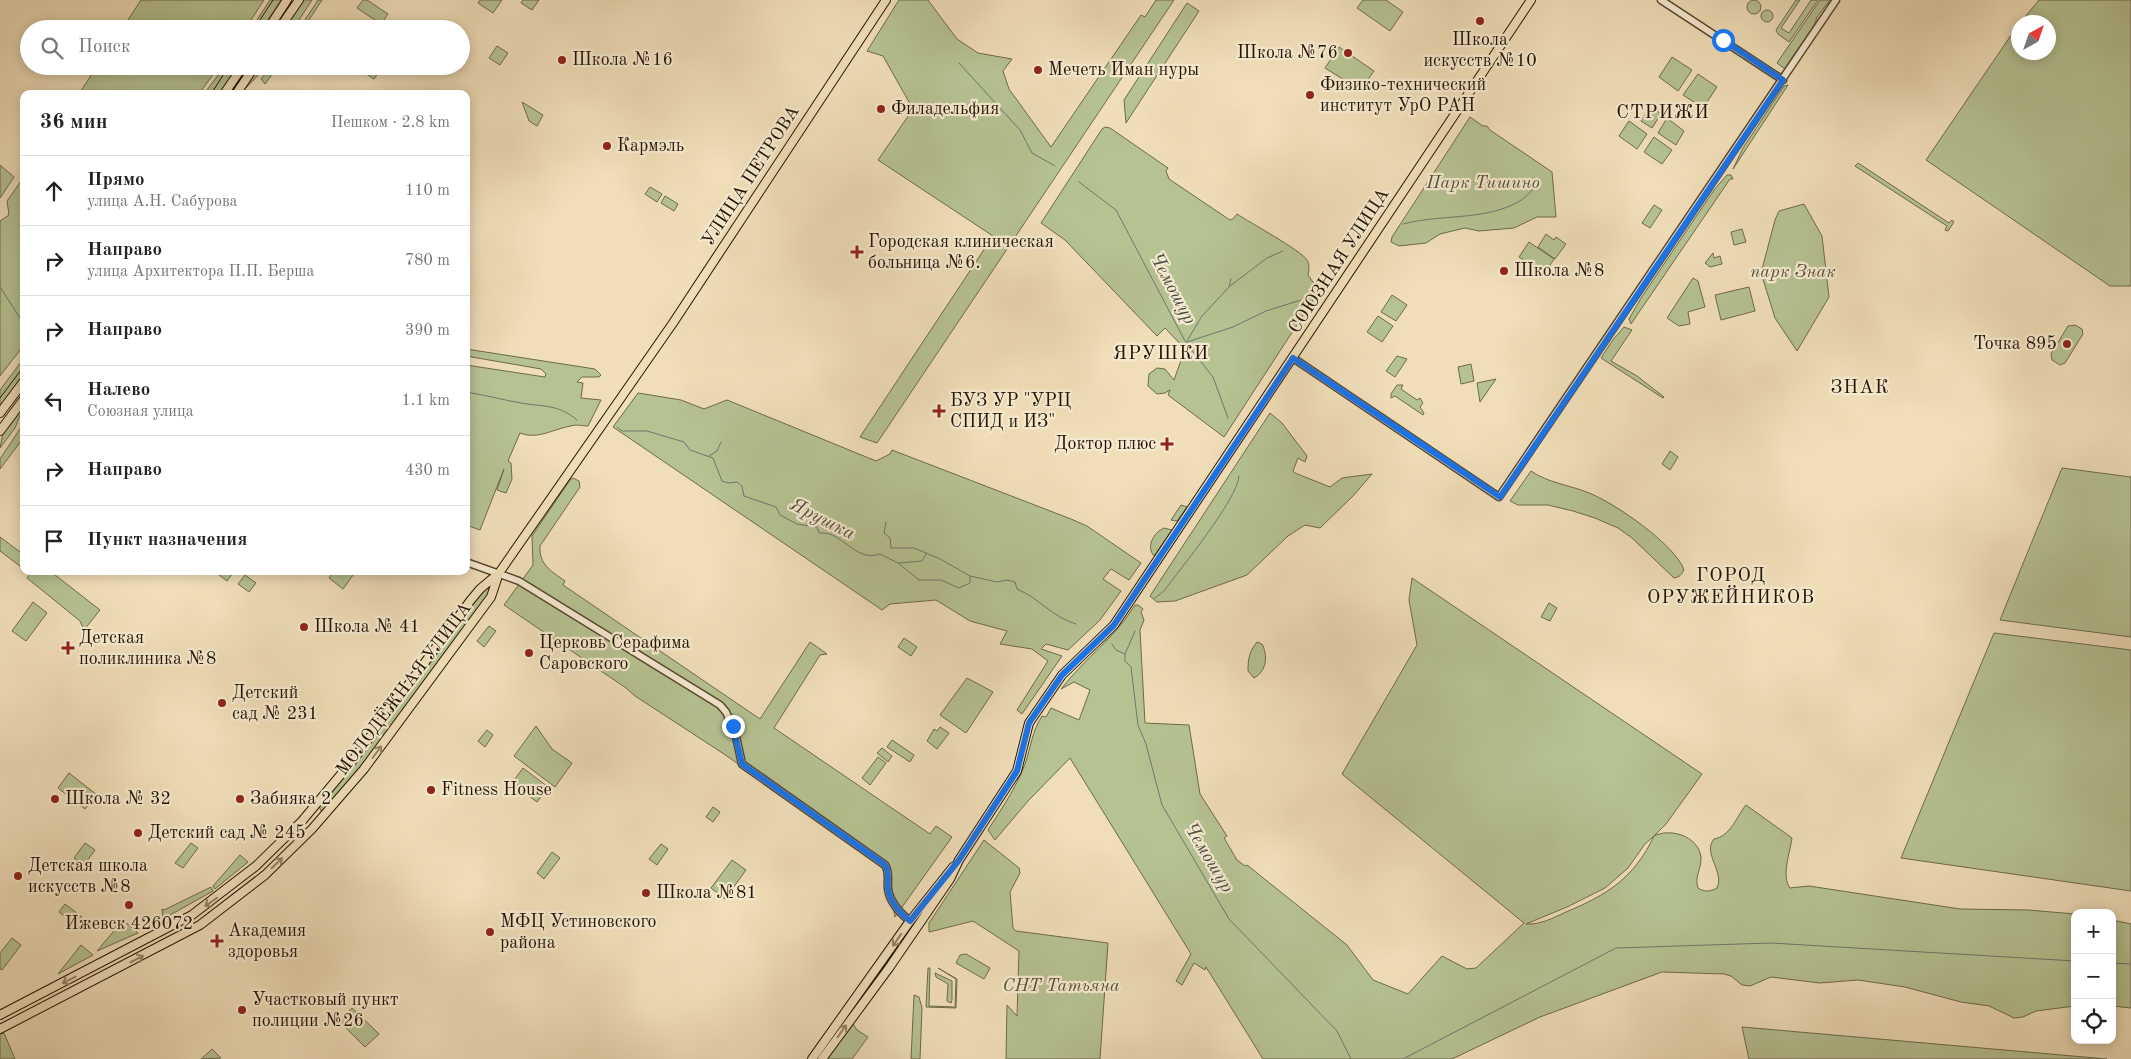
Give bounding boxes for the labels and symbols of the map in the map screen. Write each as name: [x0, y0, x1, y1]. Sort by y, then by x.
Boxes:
marker: Школа искусств №10: [1474, 15, 1486, 27]
north arrow: [2011, 15, 2056, 60]
route start: [1712, 29, 1735, 52]
place label: Школа искусств №10: [1423, 31, 1537, 70]
place label: Школа №76: [1237, 44, 1338, 62]
marker: Школа №76: [1342, 47, 1354, 59]
place label: Школа №16: [572, 51, 673, 69]
marker: Школа №16: [556, 54, 568, 66]
place label: Мечеть Иман нуры: [1048, 61, 1199, 79]
marker: Мечеть Иман нуры: [1032, 64, 1044, 76]
place label: Физико-технический институт УрО РАН: [1320, 76, 1486, 115]
marker: Физико-технический институт УрО РАН: [1304, 89, 1316, 101]
place label: Филадельфия: [891, 100, 999, 119]
street label: УЛИЦА ПЕТРОВА: [699, 102, 803, 249]
marker: Филадельфия: [875, 103, 887, 115]
district label: СТРИЖИ: [1616, 104, 1710, 123]
place label: Кармэль: [617, 137, 684, 155]
marker: Кармэль: [601, 140, 613, 152]
park label: Парк Тишино: [1425, 174, 1540, 192]
street label: СОЮЗНАЯ УЛИЦА: [1286, 185, 1393, 337]
place label: Городская клиническая больница №6.: [868, 233, 1054, 272]
marker: Городская клиническая больница №6.: [850, 245, 864, 259]
water label: Чемошур: [1145, 250, 1199, 328]
place label: Школа №8: [1514, 262, 1604, 280]
park label: парк Знак: [1750, 263, 1836, 281]
marker: Школа №8: [1498, 265, 1510, 277]
place label: Точка 895: [1973, 335, 2057, 353]
marker: Точка 895: [2061, 338, 2073, 350]
district label: ЯРУШКИ: [1113, 345, 1209, 364]
district label: ЗНАК: [1830, 379, 1890, 398]
place label: БУЗ УР "УРЦ СПИД и ИЗ": [950, 392, 1071, 431]
marker: БУЗ УР "УРЦ СПИД и ИЗ": [932, 404, 946, 418]
place label: Доктор плюс: [1054, 435, 1156, 453]
marker: Доктор плюс: [1160, 437, 1174, 451]
water label: Ярушка: [786, 496, 858, 544]
district label: ГОРОД ОРУЖЕЙНИКОВ: [1647, 567, 1815, 608]
street label: МОЛОДЁЖНАЯ УЛИЦА: [331, 597, 475, 779]
place label: Школа № 41: [314, 618, 420, 636]
marker: Школа № 41: [298, 621, 310, 633]
place label: Детская поликлиника №8: [79, 629, 217, 668]
place label: Церковь Серафима Саровского: [539, 634, 691, 673]
marker: Детская поликлиника №8: [61, 641, 75, 655]
marker: Церковь Серафима Саровского: [523, 647, 535, 659]
place label: Детский сад № 231: [232, 684, 318, 723]
marker: Детский сад № 231: [216, 697, 228, 709]
route end: [722, 715, 745, 738]
one-way arrow: [372, 745, 382, 759]
place label: Fitness House: [441, 781, 552, 799]
marker: Fitness House: [425, 784, 437, 796]
place label: Школа № 32: [65, 790, 171, 808]
place label: Забияка 2: [250, 790, 332, 808]
marker: Школа № 32: [49, 793, 61, 805]
marker: Забияка 2: [234, 793, 246, 805]
water label: Чемошур: [1180, 820, 1236, 896]
place label: Детский сад № 245: [148, 824, 306, 842]
marker: Детский сад № 245: [132, 827, 144, 839]
place label: Детская школа искусств №8: [28, 857, 148, 896]
one-way arrow: [271, 857, 284, 869]
marker: Детская школа искусств №8: [12, 870, 24, 882]
place label: Школа №81: [656, 884, 757, 902]
marker: Школа №81: [640, 887, 652, 899]
one-way arrow: [204, 897, 218, 907]
marker: Ижевск 426072: [123, 899, 135, 911]
place label: МФЦ Устиновского района: [500, 913, 656, 952]
place label: Ижевск 426072: [65, 915, 193, 933]
place label: Академия здоровья: [228, 922, 306, 961]
marker: МФЦ Устиновского района: [484, 926, 496, 938]
one-way arrow: [892, 933, 902, 947]
marker: Академия здоровья: [210, 934, 224, 948]
one-way arrow: [129, 954, 144, 963]
one-way arrow: [61, 975, 76, 985]
park label: СНТ Татьяна: [1002, 977, 1120, 995]
place label: Участковый пункт полиции №26: [252, 991, 399, 1030]
marker: Участковый пункт полиции №26: [236, 1004, 248, 1016]
one-way arrow: [837, 1024, 848, 1038]

